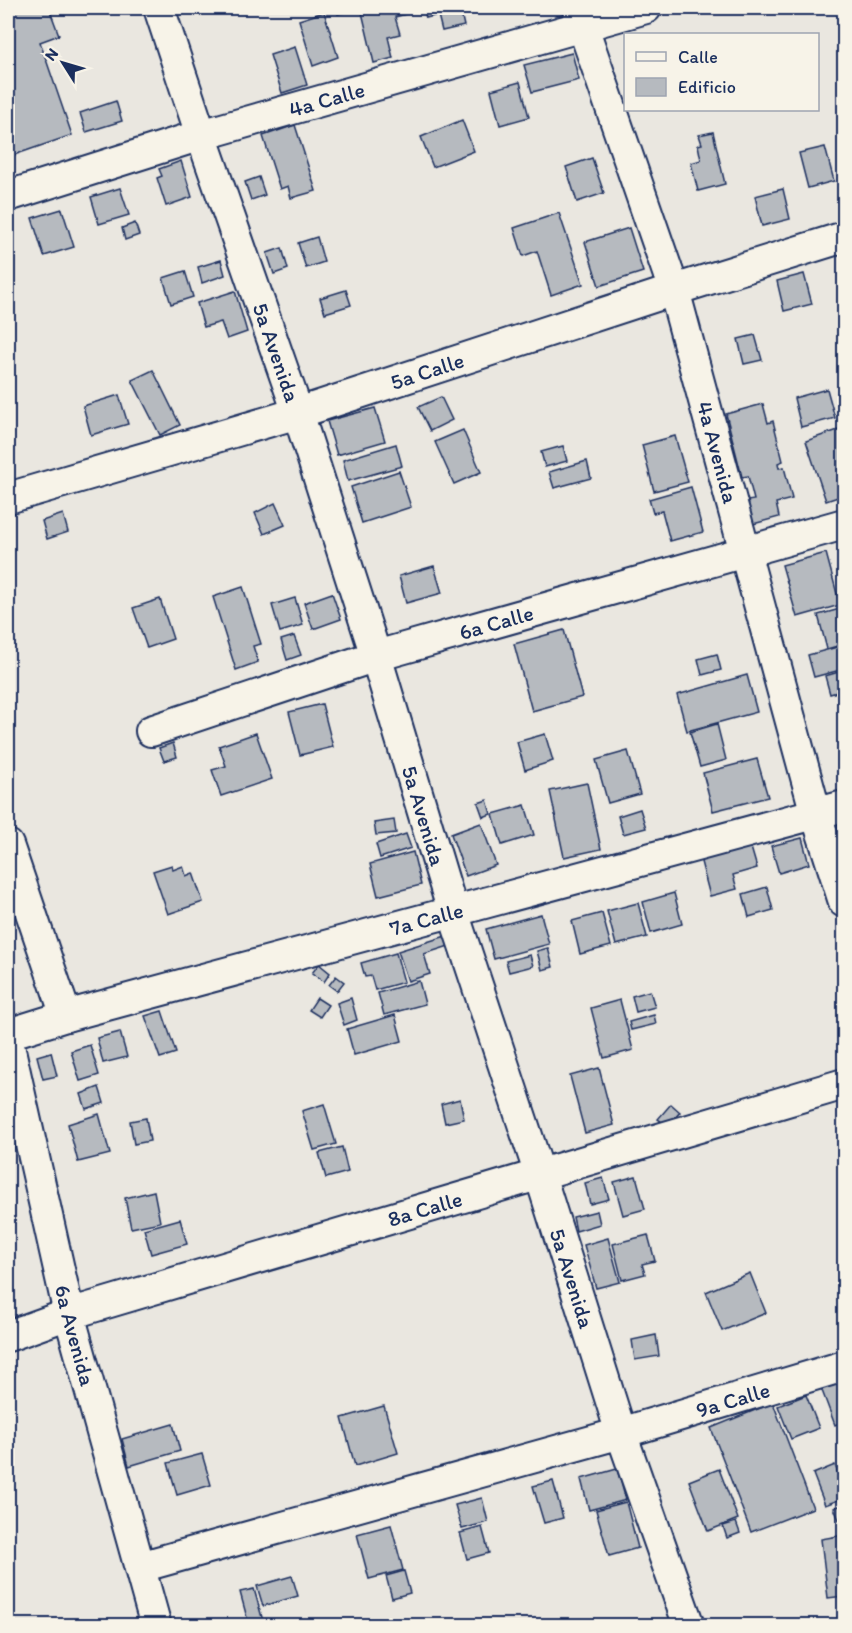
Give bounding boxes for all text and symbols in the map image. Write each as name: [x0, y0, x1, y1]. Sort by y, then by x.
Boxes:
north arrow: [33, 33, 93, 93]
legend: [624, 33, 819, 111]
text: N: [41, 44, 62, 64]
text: Calle: [678, 46, 718, 68]
street label: 4a Calle: [286, 76, 368, 123]
text: Edificio: [678, 76, 736, 98]
street label: 5a Avenida: [247, 299, 307, 406]
street label: 5a Calle: [387, 346, 467, 395]
street label: 4a Avenida: [691, 398, 745, 507]
street label: 6a Calle: [456, 599, 536, 645]
street label: 5a Avenida: [396, 762, 452, 869]
street label: 7a Calle: [386, 896, 466, 942]
street label: 8a Calle: [384, 1185, 465, 1232]
street label: 5a Avenida: [544, 1225, 601, 1332]
street label: 6a Avenida: [49, 1282, 102, 1389]
street label: 9a Calle: [692, 1376, 773, 1423]

